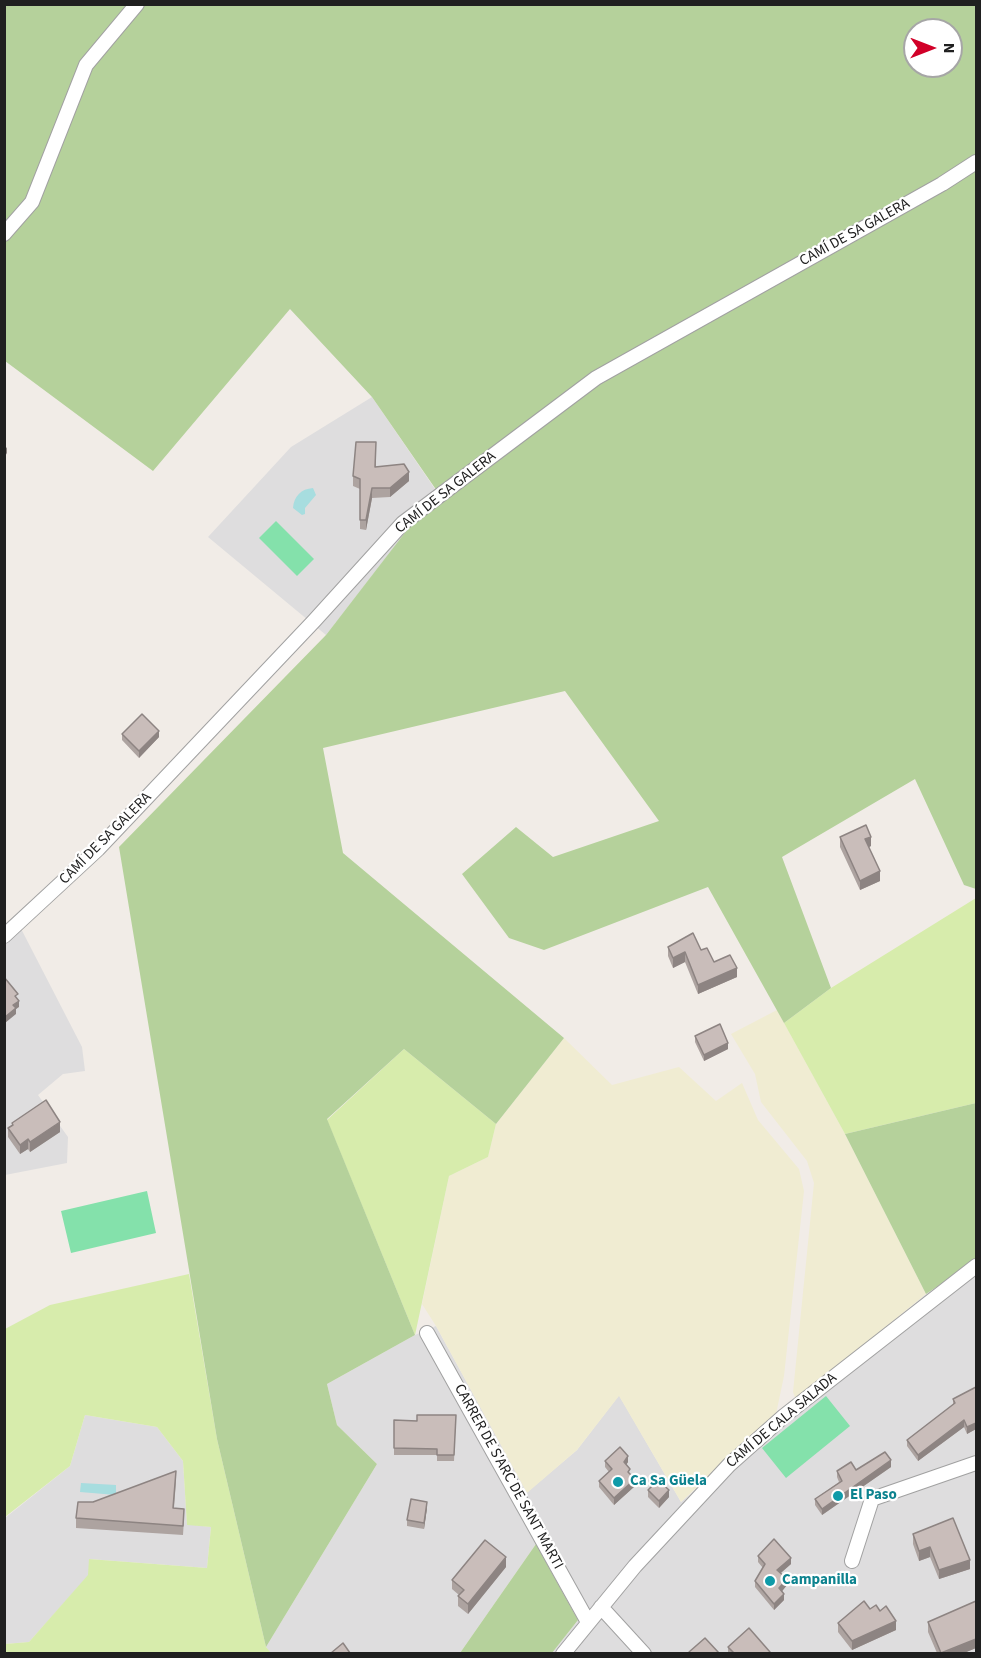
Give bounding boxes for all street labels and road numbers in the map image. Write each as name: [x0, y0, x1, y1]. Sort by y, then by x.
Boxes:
street label: CAMÍ DE SA GALERA: [797, 195, 913, 271]
street label: CAMÍ DE SA GALERA: [392, 448, 500, 538]
street label: CAMÍ DE SA GALERA: [56, 789, 156, 889]
street label: CAMÍ DE CALA SALADA: [723, 1370, 841, 1472]
street label: CARRER DE S'ARC DE SANT MARTI: [449, 1381, 567, 1573]

